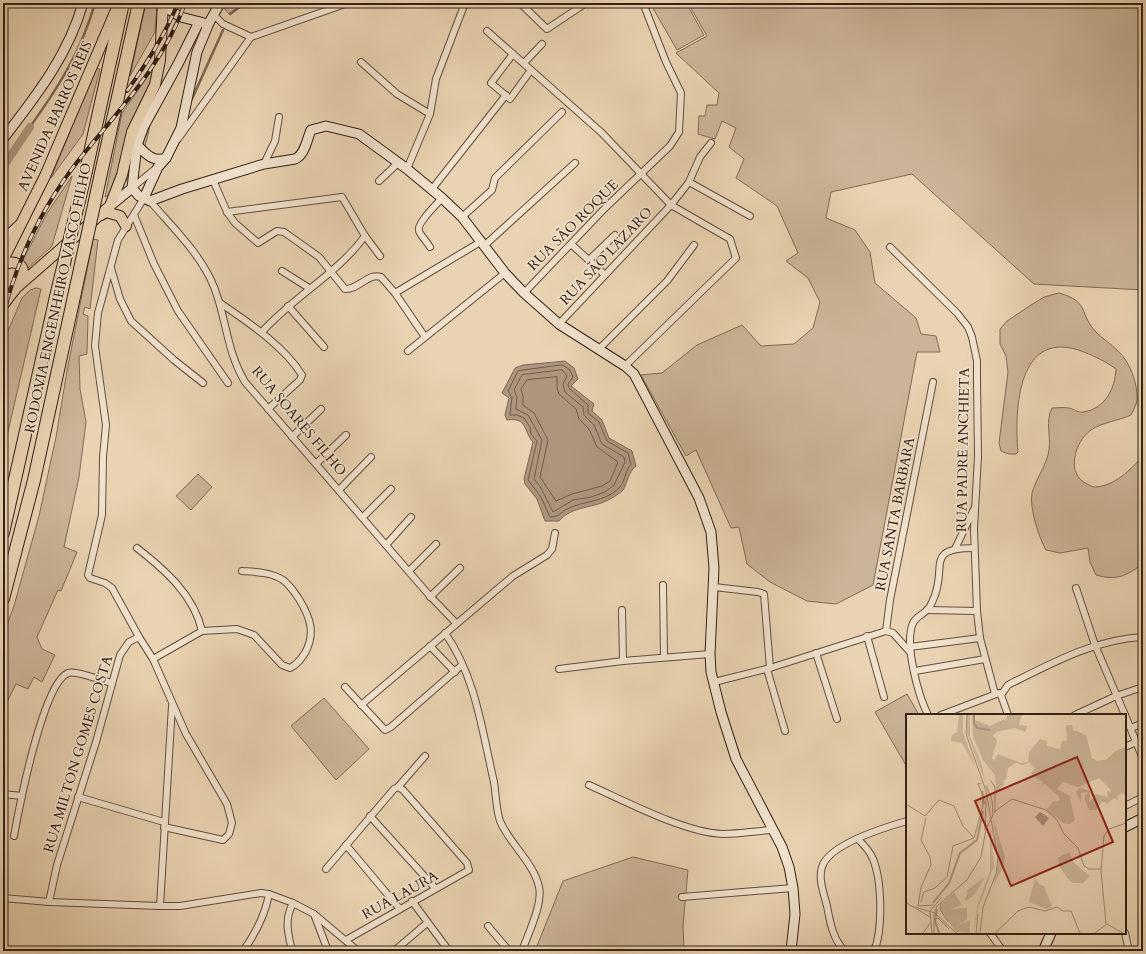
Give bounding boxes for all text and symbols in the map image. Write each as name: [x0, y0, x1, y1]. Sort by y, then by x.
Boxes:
street label: AVENIDA BARROS REIS: [13, 38, 97, 194]
street label: RODOVIA ENGENHEIRO VASCO FILHO: [20, 161, 96, 435]
street label: RUA SÃO ROQUE: [523, 175, 623, 275]
street label: RUA SÃO LAZARO: [555, 203, 657, 309]
street label: RUA SOARES FILHO: [247, 362, 351, 480]
street label: RUA PADRE ANCHIETA: [952, 368, 974, 532]
street label: RUA SANTA BARBARA: [871, 436, 919, 592]
street label: RUA MILTON GOMES COSTA: [39, 653, 117, 855]
inset map: [906, 714, 1126, 934]
street label: RUA LAURA: [358, 866, 442, 924]

